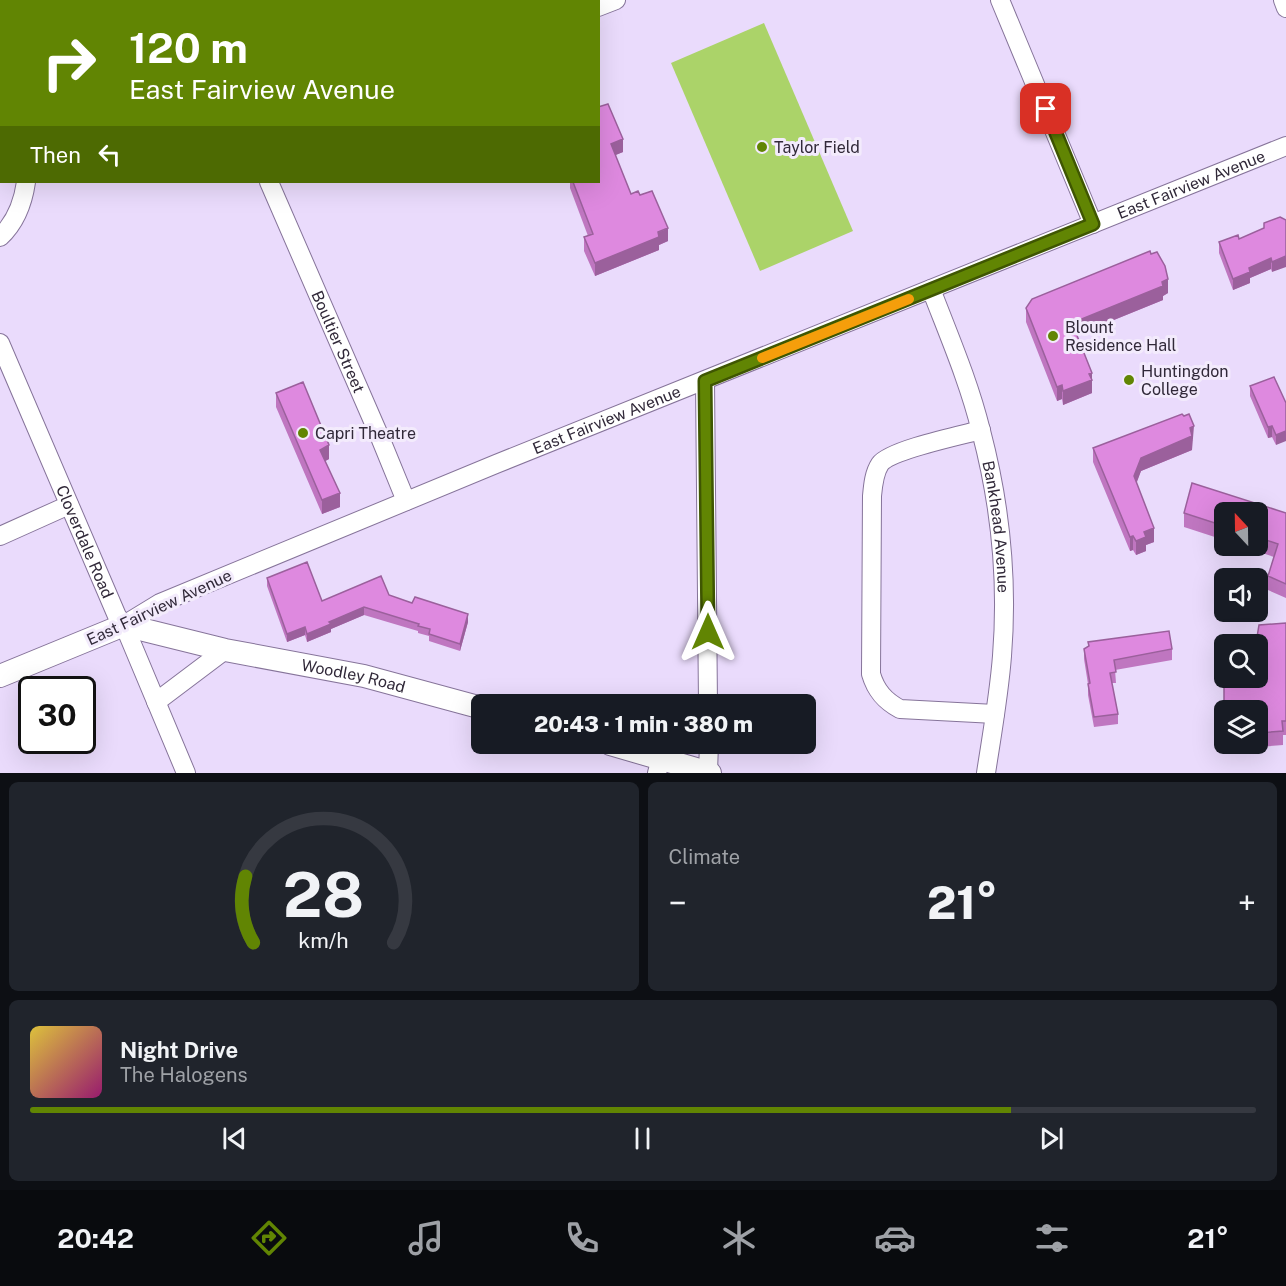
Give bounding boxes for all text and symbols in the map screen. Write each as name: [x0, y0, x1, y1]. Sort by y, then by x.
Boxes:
text: 120 m: [129, 23, 248, 72]
icon: right: [30, 24, 108, 102]
text: East Fairview Avenue: [129, 73, 395, 105]
pin: [1020, 83, 1071, 134]
icon: arrive: [1029, 92, 1062, 125]
icon: left: [93, 138, 126, 171]
place label: Taylor Field: [774, 138, 860, 157]
marker: Taylor Field: [755, 140, 769, 154]
text: Then: [30, 142, 81, 168]
street label: East Fairview Avenue: [1114, 146, 1268, 223]
street label: Boultier Street: [307, 288, 369, 396]
place label: Blount Residence Hall: [1065, 318, 1177, 355]
marker: Blount Residence Hall: [1046, 329, 1060, 343]
place label: Huntingdon College: [1141, 362, 1229, 399]
marker: Huntingdon College: [1122, 373, 1136, 387]
street label: East Fairview Avenue: [530, 382, 683, 458]
place label: Capri Theatre: [315, 424, 416, 443]
marker: Capri Theatre: [296, 426, 310, 440]
street label: Bankhead Avenue: [978, 459, 1013, 593]
street label: Cloverdale Road: [52, 482, 117, 601]
north arrow: [1214, 502, 1268, 556]
map controls: [1214, 502, 1268, 754]
street label: East Fairview Avenue: [84, 566, 235, 649]
button: sound: [1214, 568, 1268, 622]
position arrow: [676, 600, 740, 664]
button: search: [1214, 634, 1268, 688]
street label: Woodley Road: [300, 655, 407, 697]
speed limit sign: 30: [18, 676, 96, 754]
button: layers: [1214, 700, 1268, 754]
text: 20:43 · 1 min · 380 m: [534, 711, 753, 737]
text: Climate: [669, 845, 740, 869]
text: 28: [283, 858, 364, 931]
text: 21°: [927, 876, 998, 929]
text: −: [669, 884, 687, 922]
text: +: [1238, 884, 1256, 922]
text: km/h: [299, 929, 349, 954]
text: Night Drive: [120, 1037, 238, 1063]
text: The Halogens: [120, 1063, 248, 1087]
icon: previous: [218, 1122, 251, 1155]
icon: pause: [626, 1122, 659, 1155]
icon: next: [1035, 1122, 1068, 1155]
icon: directions: [248, 1217, 290, 1259]
icon: music: [405, 1217, 447, 1259]
icon: phone: [561, 1217, 603, 1259]
icon: climate: [718, 1217, 760, 1259]
icon: car: [874, 1217, 916, 1259]
icon: filters: [1031, 1217, 1073, 1259]
text: 20:42: [57, 1222, 134, 1254]
text: 21°: [1187, 1222, 1229, 1254]

